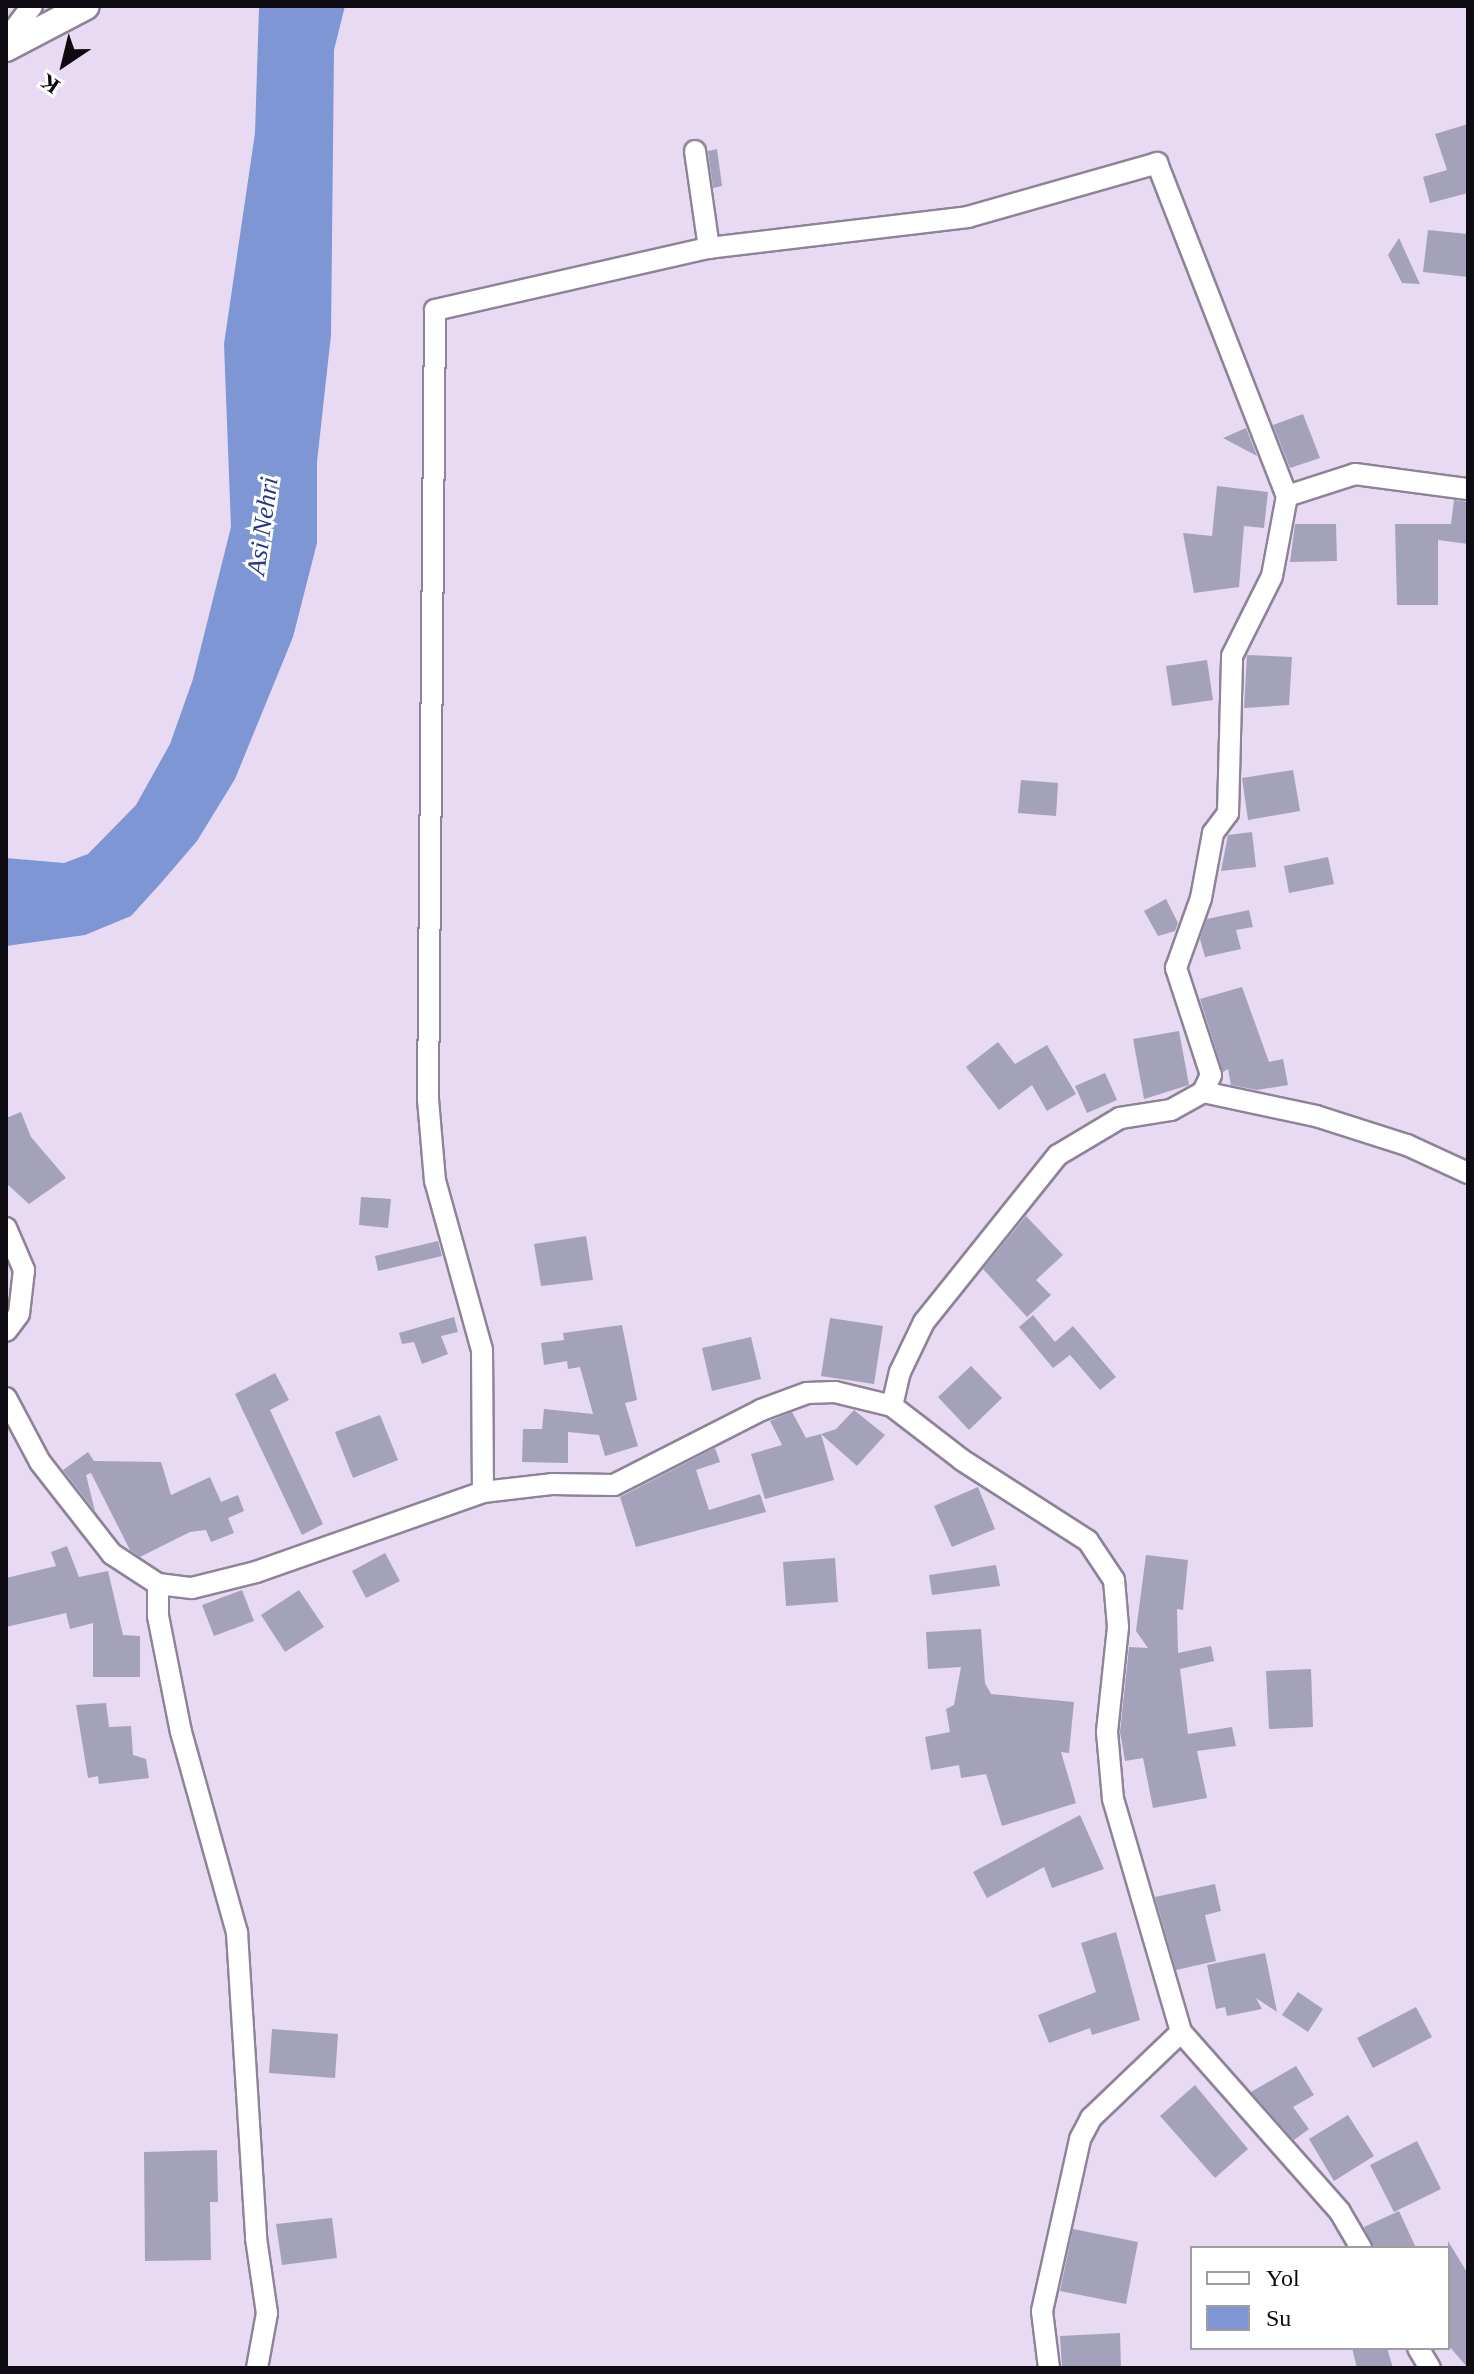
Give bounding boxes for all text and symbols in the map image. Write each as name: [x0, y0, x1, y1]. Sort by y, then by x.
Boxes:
north arrow: [24, 24, 104, 104]
text: K: [36, 69, 64, 99]
water label: Asi Nehri: [241, 475, 285, 577]
legend: [1190, 2246, 1450, 2350]
text: Yol: [1266, 2265, 1300, 2291]
text: Su: [1266, 2305, 1291, 2331]

